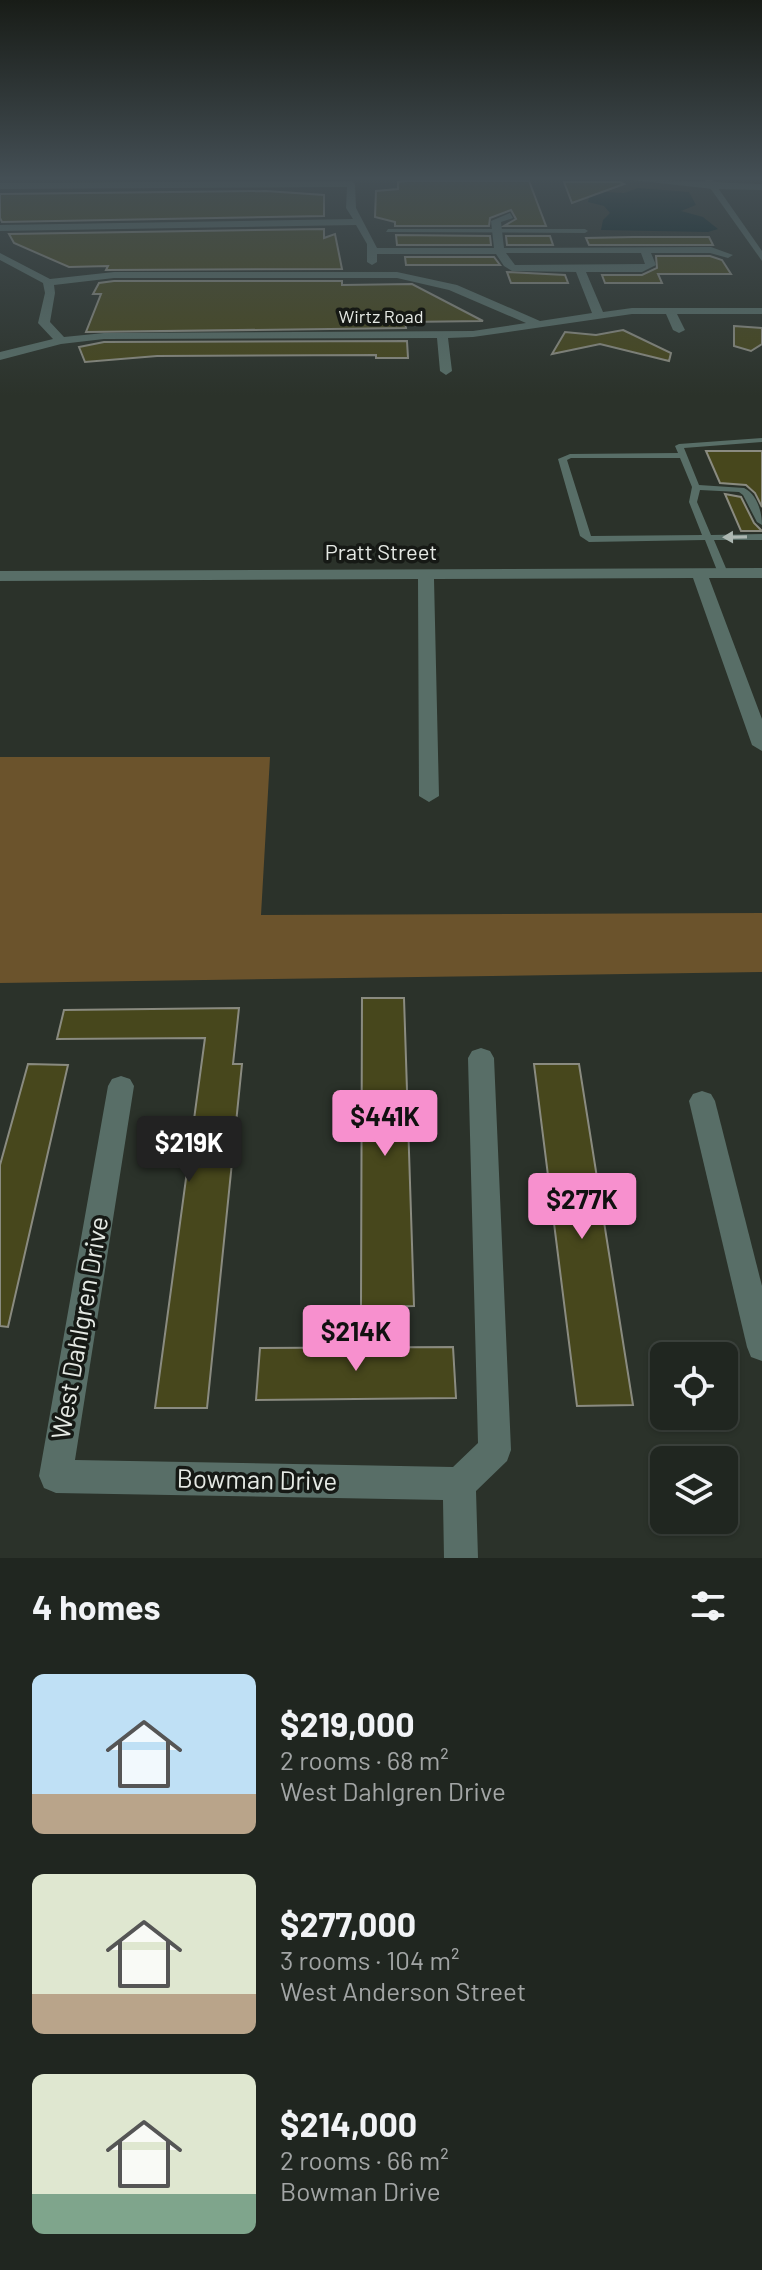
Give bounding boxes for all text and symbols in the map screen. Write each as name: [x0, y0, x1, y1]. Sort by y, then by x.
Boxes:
street label: Wirtz Road: [338, 305, 424, 327]
one-way arrow: [722, 531, 747, 544]
street label: Pratt Street: [325, 538, 437, 564]
pin: $441K: [329, 1090, 441, 1158]
text: $441K: [350, 1100, 420, 1131]
pin: $219K: [133, 1116, 245, 1184]
text: $219K: [155, 1126, 223, 1157]
pin: $277K: [526, 1173, 638, 1241]
text: $277K: [546, 1183, 618, 1214]
street label: West Dahlgren Drive: [44, 1214, 113, 1442]
pin: $214K: [300, 1305, 412, 1373]
text: $214K: [321, 1315, 391, 1346]
map controls: [650, 1342, 738, 1534]
button: locate: [650, 1342, 738, 1430]
button: layers: [650, 1446, 738, 1534]
street label: Bowman Drive: [176, 1462, 338, 1495]
icon: filters: [686, 1584, 730, 1628]
text: 4 homes: [32, 1586, 161, 1627]
text: $219,000: [280, 1703, 415, 1744]
icon: home: [96, 1706, 192, 1802]
text: 2 rooms · 68 m²: [280, 1744, 449, 1775]
text: West Dahlgren Drive: [280, 1775, 506, 1806]
text: $277,000: [280, 1903, 416, 1944]
icon: home: [96, 1906, 192, 2002]
text: 3 rooms · 104 m²: [280, 1944, 459, 1975]
text: West Anderson Street: [280, 1975, 526, 2006]
text: $214,000: [280, 2103, 417, 2144]
icon: home: [96, 2106, 192, 2202]
text: 2 rooms · 66 m²: [280, 2144, 449, 2175]
text: Bowman Drive: [280, 2175, 441, 2206]

